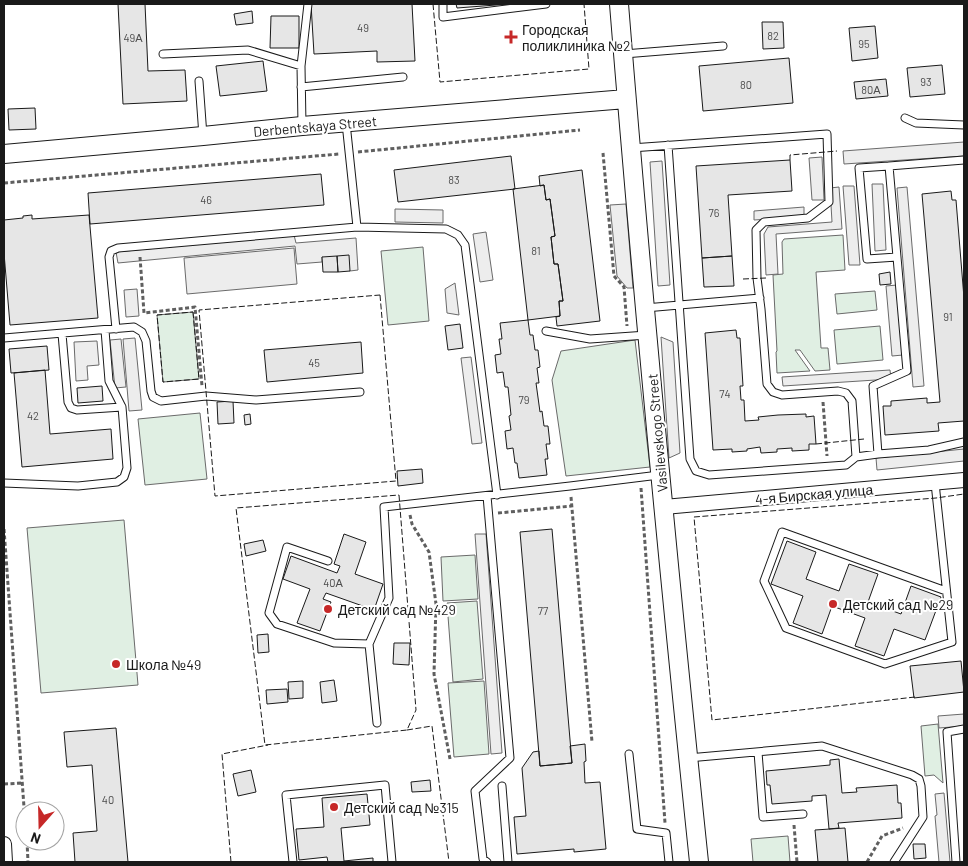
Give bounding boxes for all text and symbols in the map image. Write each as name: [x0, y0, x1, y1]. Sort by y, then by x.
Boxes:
house number: 49: [357, 21, 369, 34]
place label: Городская поликлиника №2: [522, 21, 630, 54]
house number: 82: [767, 29, 779, 42]
marker: Городская поликлиника №2: [504, 30, 518, 44]
house number: 49А: [123, 31, 143, 44]
house number: 95: [858, 37, 870, 50]
house number: 93: [920, 75, 932, 88]
house number: 80: [740, 78, 752, 91]
house number: 80А: [861, 83, 881, 96]
street label: Derbentskaya Street: [252, 112, 378, 140]
house number: 83: [448, 173, 460, 186]
house number: 46: [200, 193, 212, 206]
house number: 76: [709, 206, 720, 219]
house number: 81: [531, 244, 541, 257]
house number: 91: [943, 310, 953, 323]
house number: 45: [308, 356, 320, 369]
street label: Vasilevskogo Street: [643, 373, 671, 493]
house number: 74: [719, 387, 731, 400]
house number: 79: [519, 393, 530, 406]
house number: 42: [27, 409, 39, 422]
street label: 4-я Бирская улица: [754, 480, 874, 508]
house number: 40А: [323, 576, 343, 589]
place label: Детский сад №29: [843, 596, 953, 613]
marker: Детский сад №29: [827, 598, 839, 610]
place label: Детский сад №429: [338, 601, 456, 618]
marker: Детский сад №429: [322, 603, 334, 615]
house number: 77: [538, 604, 548, 617]
place label: Школа №49: [126, 656, 201, 673]
marker: Школа №49: [110, 658, 122, 670]
house number: 40: [102, 793, 114, 806]
place label: Детский сад №315: [344, 799, 459, 816]
north arrow: [15, 801, 65, 851]
marker: Детский сад №315: [328, 801, 340, 813]
text: N: [28, 829, 43, 848]

